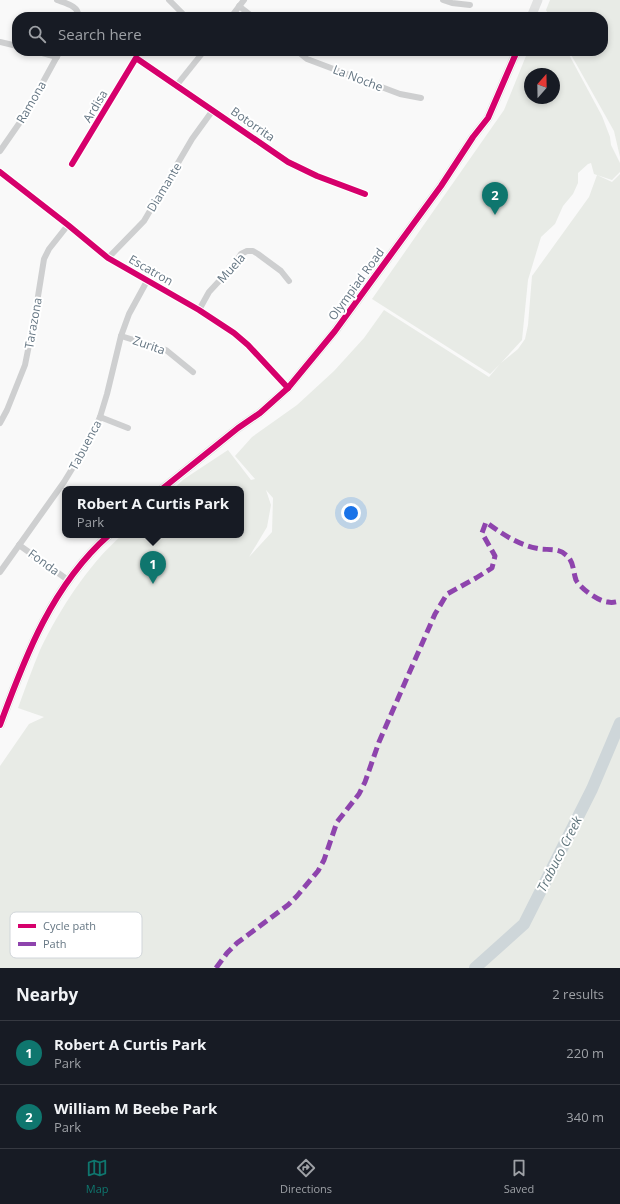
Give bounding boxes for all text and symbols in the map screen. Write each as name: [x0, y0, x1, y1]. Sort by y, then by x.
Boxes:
search box: [12, 12, 608, 56]
icon: search: [26, 23, 48, 45]
text: Search here: [58, 24, 142, 44]
street label: La Noche: [331, 61, 386, 95]
north arrow: [524, 68, 560, 104]
street label: Ramona: [12, 78, 50, 126]
street label: Ardisa: [79, 87, 111, 125]
street label: Botorrita: [228, 103, 278, 145]
street label: Diamante: [143, 159, 185, 215]
pin: 2: [482, 182, 508, 215]
street label: Olympiad Road: [324, 244, 388, 324]
street label: Muela: [213, 249, 249, 287]
street label: Escatron: [126, 250, 176, 290]
street label: Tarazona: [20, 296, 46, 350]
street label: Zurita: [131, 332, 167, 358]
street label: Tabuenca: [65, 417, 105, 473]
popup: [62, 486, 244, 538]
text: Robert A Curtis Park: [77, 493, 229, 513]
your location: [341, 503, 361, 523]
text: Park: [77, 513, 104, 531]
street label: Fonda: [25, 545, 63, 579]
pin: 1: [140, 551, 166, 584]
water label: Trabuco Creek: [532, 813, 586, 895]
legend: [10, 912, 142, 958]
text: Cycle path: [43, 918, 96, 933]
text: Path: [43, 936, 66, 951]
text: Nearby: [16, 983, 78, 1006]
text: 2 results: [552, 985, 604, 1003]
text: Robert A Curtis Park: [54, 1034, 206, 1054]
text: 1: [25, 1044, 33, 1062]
text: 220 m: [566, 1044, 604, 1062]
text: Park: [54, 1054, 81, 1072]
text: William M Beebe Park: [54, 1098, 217, 1118]
text: 2: [25, 1108, 33, 1126]
text: 340 m: [566, 1108, 604, 1126]
text: Park: [54, 1118, 81, 1136]
tab: Map: [86, 1157, 109, 1196]
tab: Directions: [280, 1157, 332, 1196]
tab: Saved: [504, 1157, 534, 1196]

